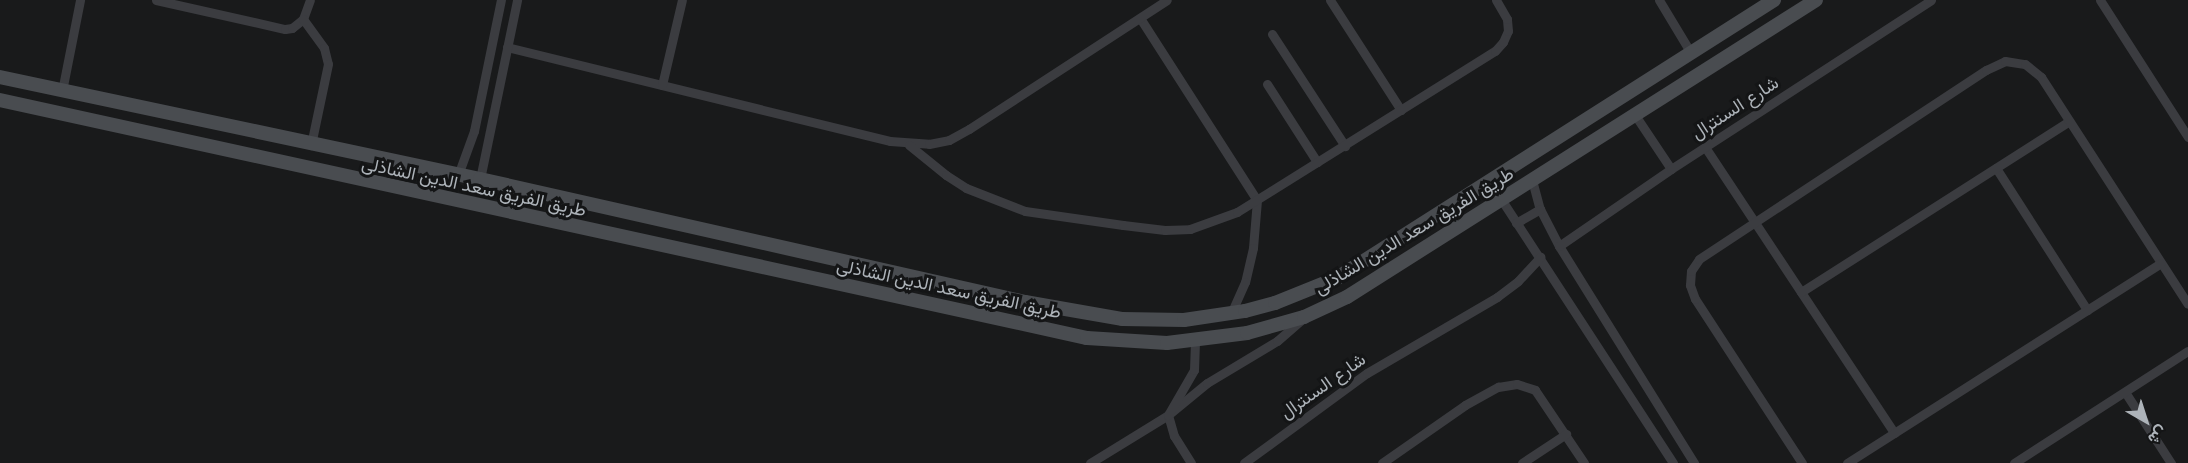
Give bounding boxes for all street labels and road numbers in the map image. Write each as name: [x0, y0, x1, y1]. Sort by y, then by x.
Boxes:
street label: شارع السنترال: [1687, 72, 1783, 144]
street label: طريق الفريق سعد الدين الشاذلى: [360, 153, 588, 221]
street label: طريق الفريق سعد الدين الشاذلى: [1310, 163, 1518, 299]
street label: طريق الفريق سعد الدين الشاذلى: [835, 255, 1063, 323]
street label: شارع السنترال: [1276, 349, 1370, 423]

